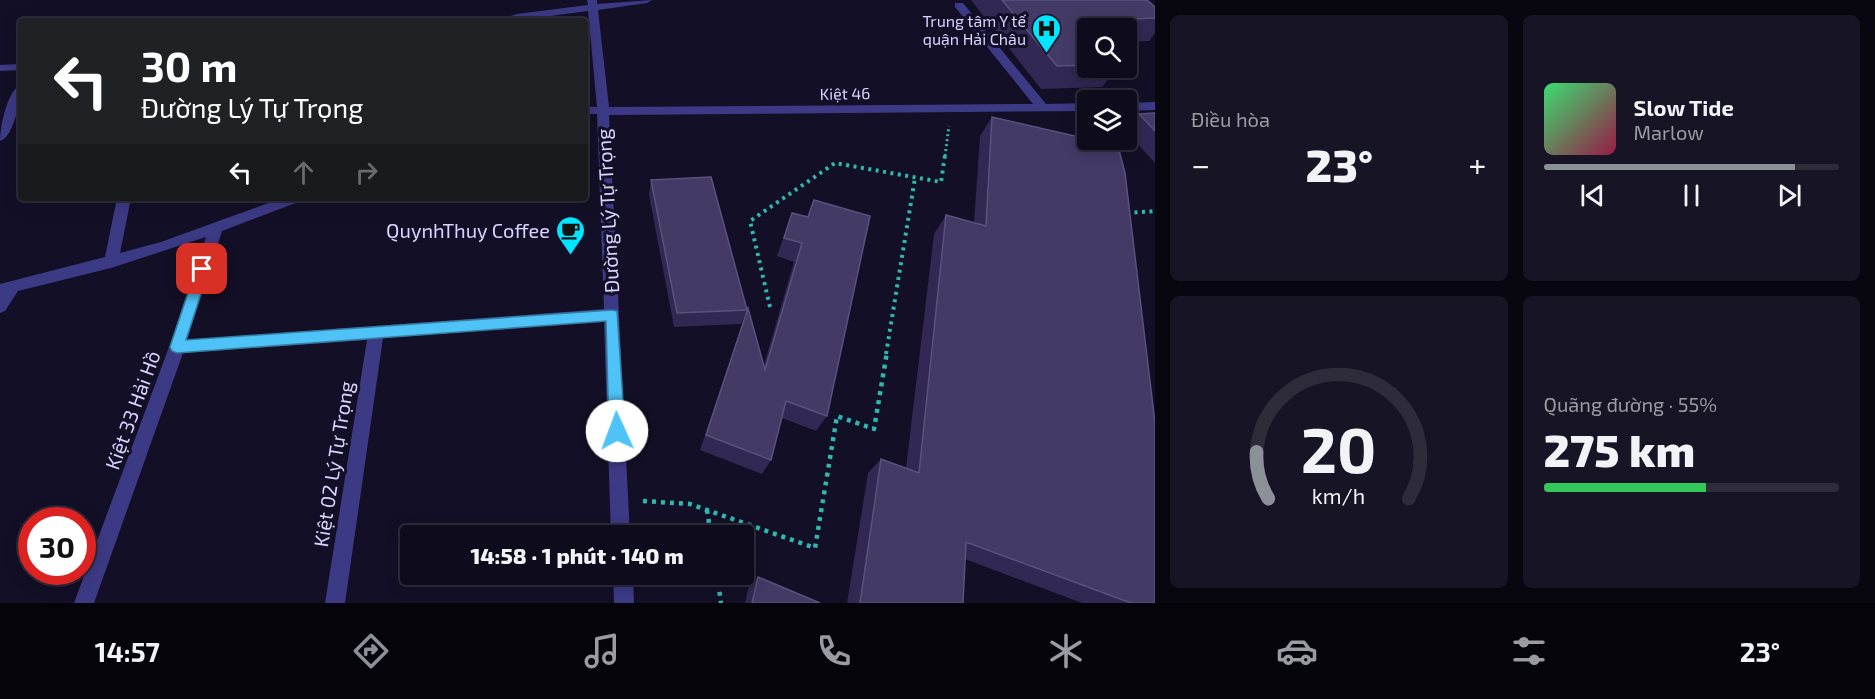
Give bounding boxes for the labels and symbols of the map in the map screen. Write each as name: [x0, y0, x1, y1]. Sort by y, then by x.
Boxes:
place label: Trung tâm Y tế quận Hải Châu: [922, 11, 1026, 48]
hospital icon: Trung tâm Y tế quận Hải Châu: [1031, 13, 1063, 55]
street label: Kiệt 46: [819, 83, 871, 103]
street label: Đường Lý Tự Trọng: [591, 128, 623, 294]
cafe icon: QuynhThuy Coffee: [555, 214, 587, 256]
place label: QuynhThuy Coffee: [386, 218, 550, 242]
pin: [176, 243, 227, 294]
street label: Kiệt 33 Hải Hồ: [99, 347, 165, 473]
street label: Kiệt 02 Lý Tự Trọng: [308, 379, 358, 549]
position arrow: [585, 399, 649, 463]
speed limit sign: 30: [18, 507, 96, 585]

